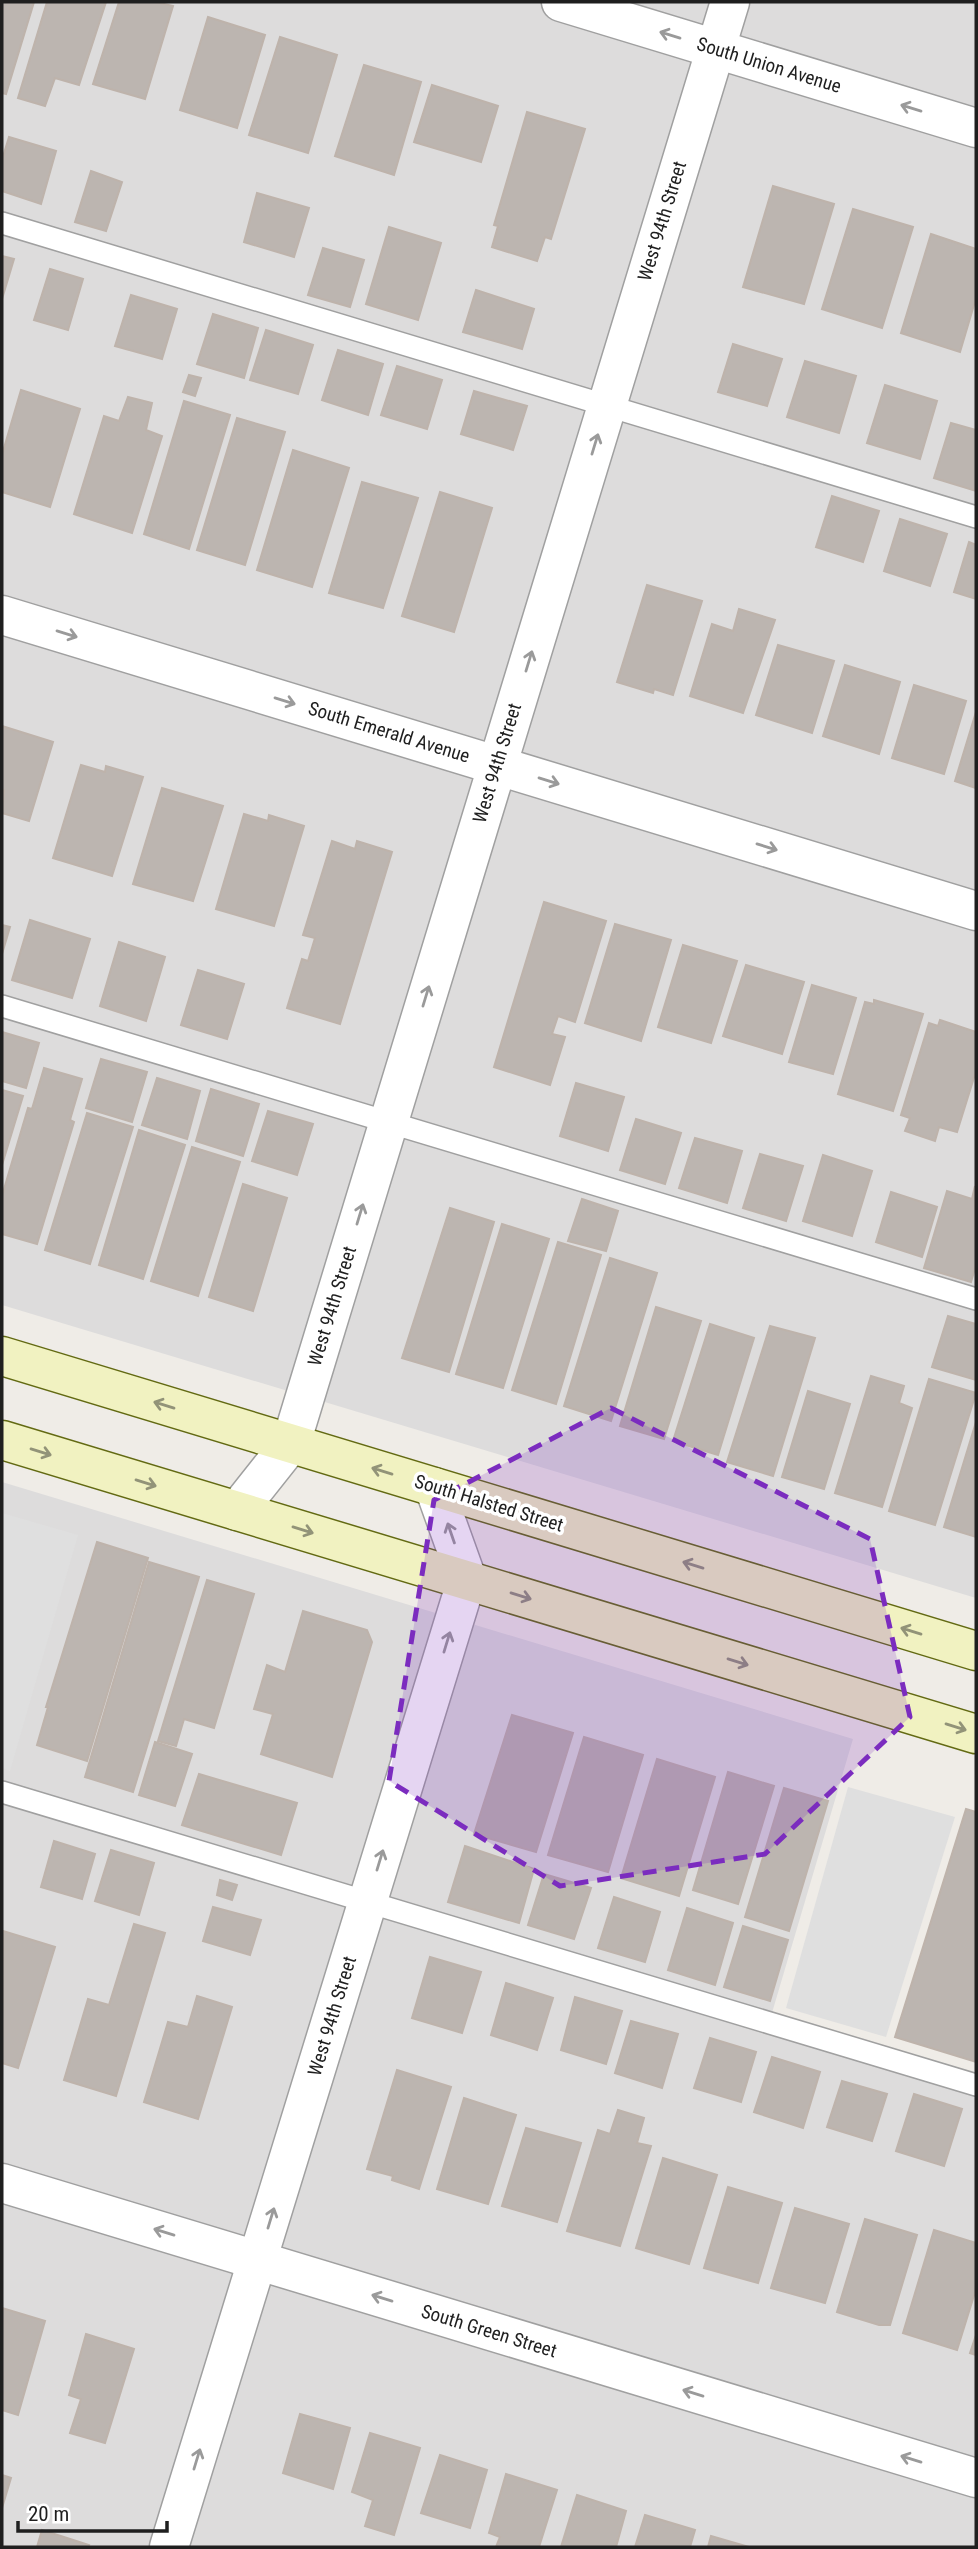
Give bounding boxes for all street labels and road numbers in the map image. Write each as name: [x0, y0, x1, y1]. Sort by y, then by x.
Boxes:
street label: South Union Avenue: [694, 32, 844, 98]
street label: West 94th Street: [633, 158, 691, 284]
street label: South Emerald Avenue: [305, 696, 473, 768]
street label: West 94th Street: [468, 700, 526, 826]
street label: West 94th Street: [303, 1243, 361, 1369]
street label: South Halsted Street: [412, 1469, 566, 1537]
street label: West 94th Street: [303, 1953, 361, 2079]
street label: South Green Street: [418, 2299, 560, 2363]

